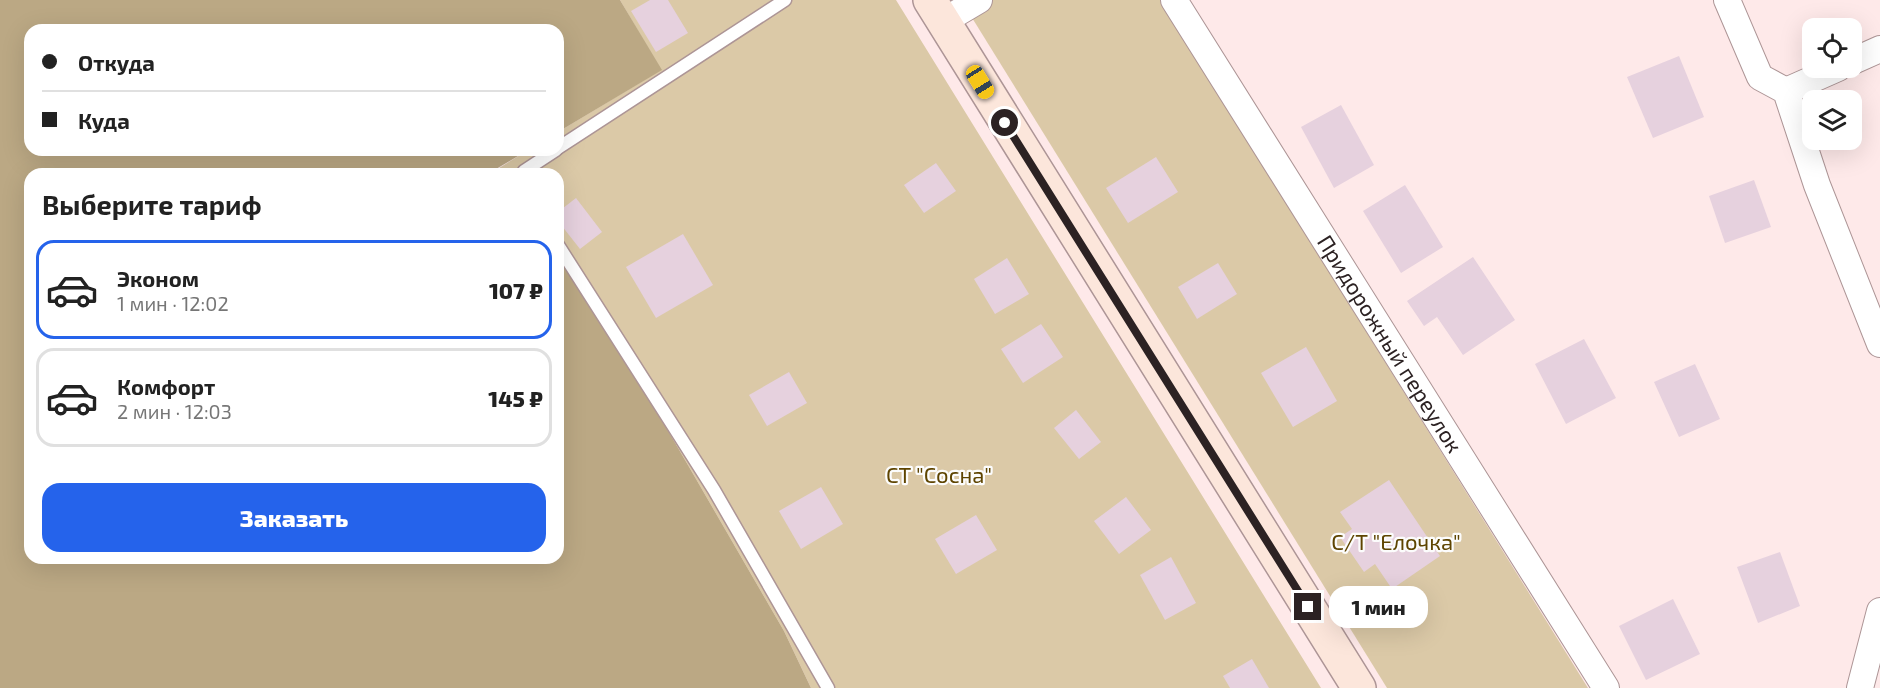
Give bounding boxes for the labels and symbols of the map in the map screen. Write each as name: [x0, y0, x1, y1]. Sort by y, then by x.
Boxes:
car: [963, 62, 997, 102]
route start: [991, 109, 1018, 136]
street label: Придорожный переулок: [1313, 230, 1469, 457]
park label: СТ "Сосна": [886, 461, 992, 487]
park label: С/Т "Елочка": [1331, 528, 1461, 554]
callout: 1 мин: [1329, 586, 1428, 628]
route end: [1294, 593, 1321, 620]

